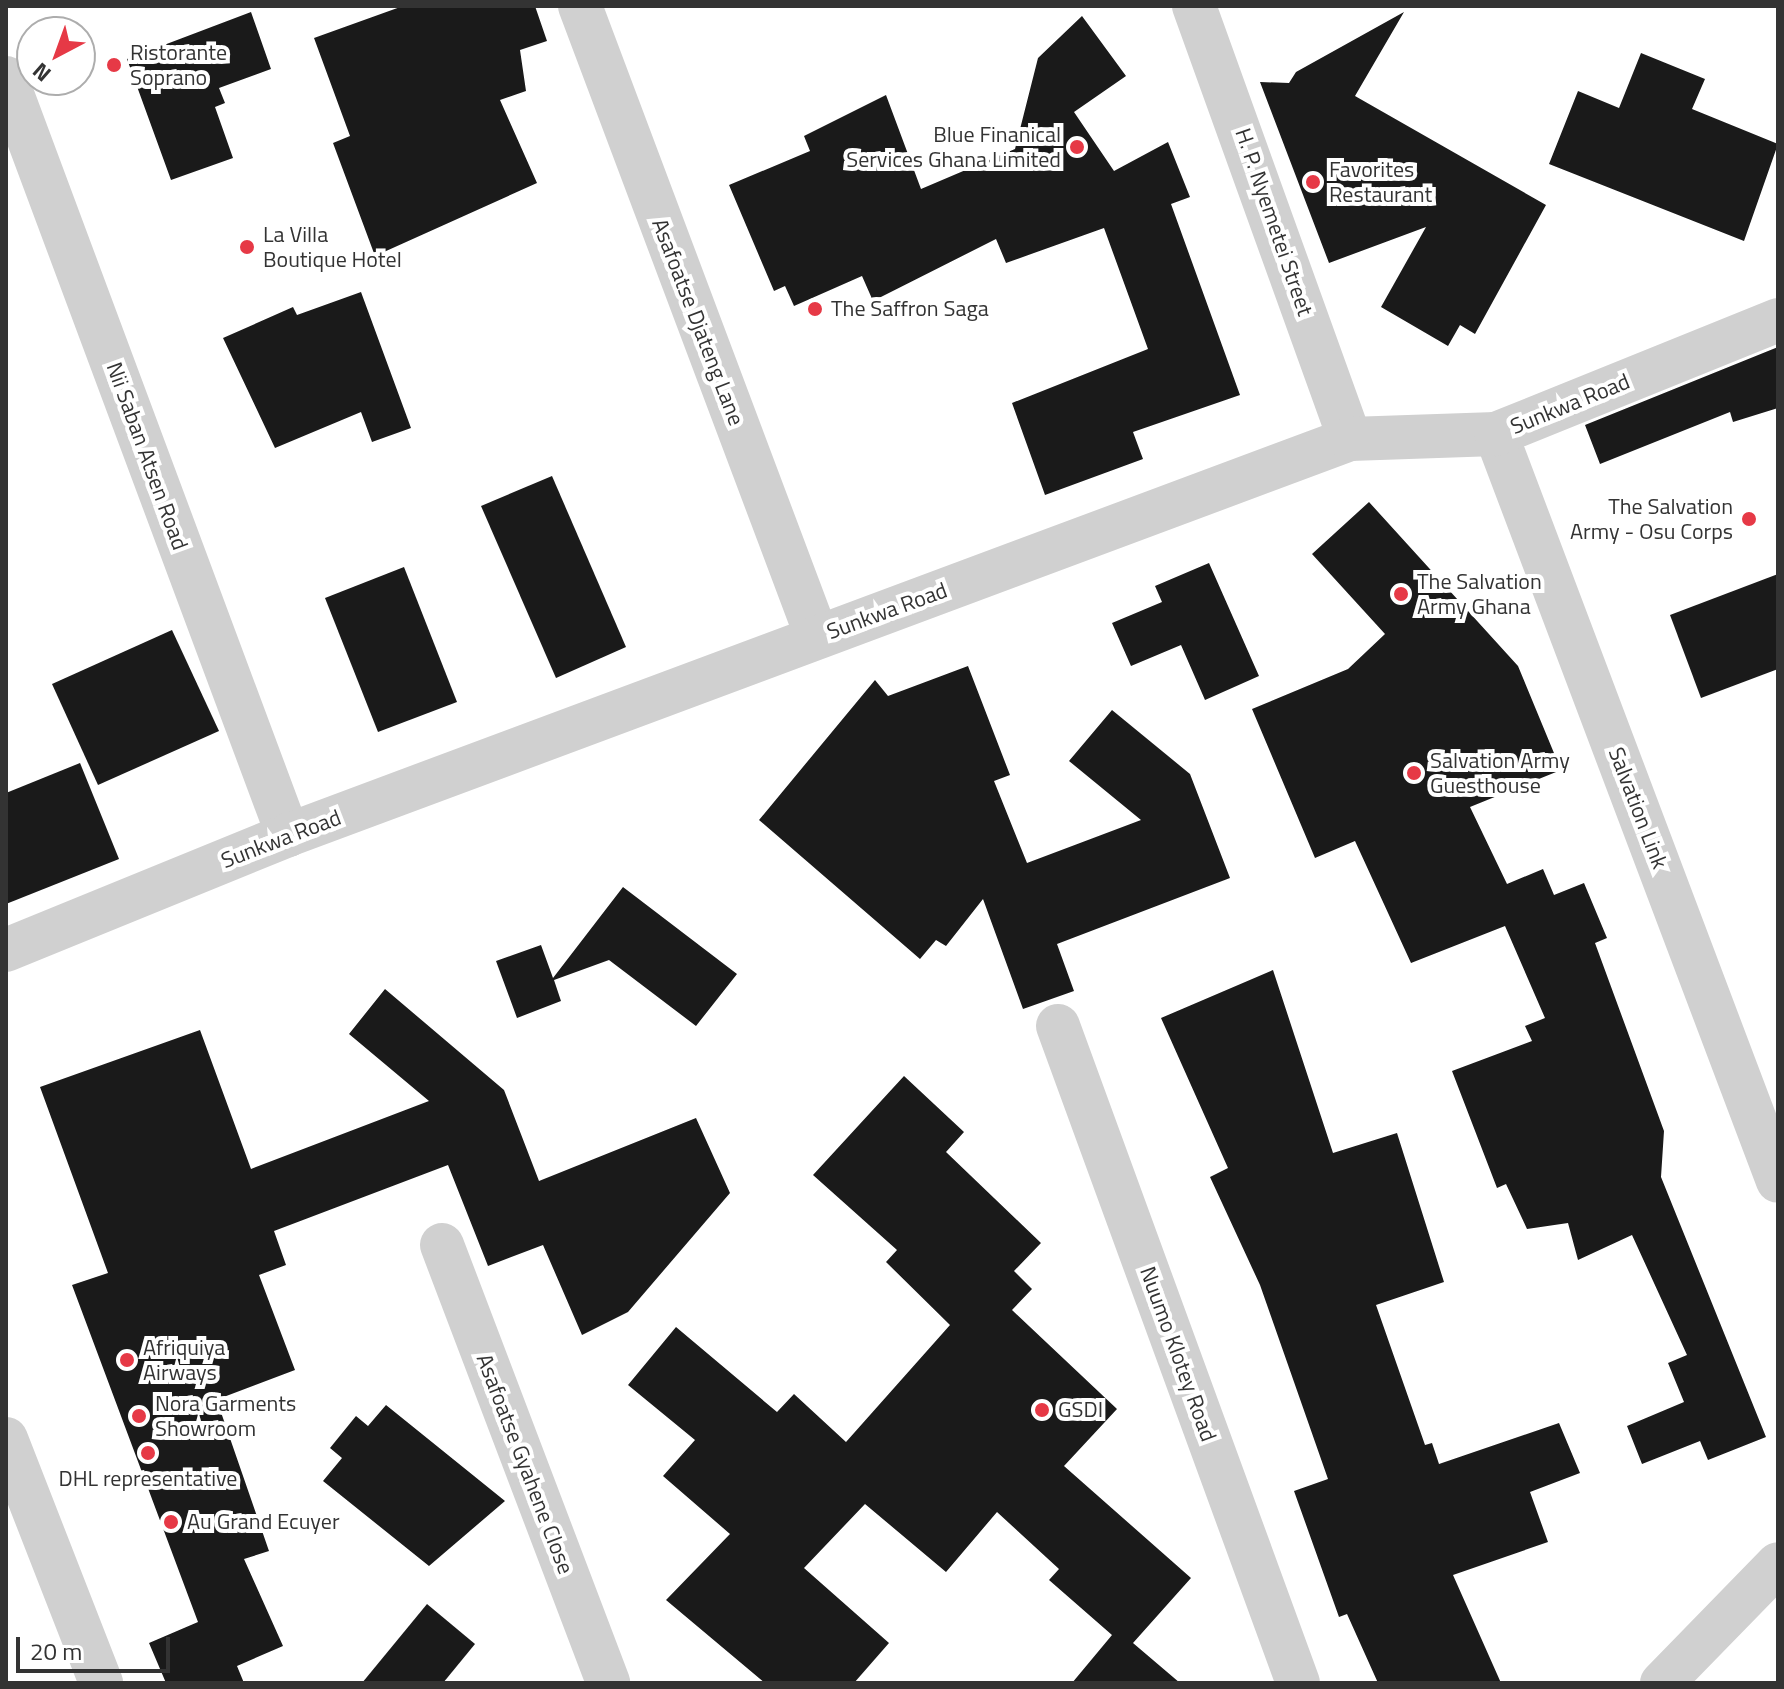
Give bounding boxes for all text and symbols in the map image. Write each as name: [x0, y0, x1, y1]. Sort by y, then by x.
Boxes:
north arrow: [16, 16, 96, 96]
place label: Ristorante Soprano: [130, 39, 227, 90]
text: N: [25, 55, 58, 90]
marker: Ristorante Soprano: [105, 56, 123, 74]
place label: Blue Finanical Services Ghana Limited: [846, 121, 1061, 172]
street label: H. P. Nyemetei Street: [1230, 125, 1318, 319]
marker: Blue Finanical Services Ghana Limited: [1068, 138, 1086, 156]
place label: Favorites Restaurant: [1329, 156, 1432, 208]
marker: Favorites Restaurant: [1304, 173, 1322, 191]
street label: Asafoatse Djateng Lane: [646, 215, 750, 429]
place label: La Villa Boutique Hotel: [263, 221, 402, 272]
marker: La Villa Boutique Hotel: [238, 238, 256, 256]
place label: The Saffron Saga: [831, 296, 989, 322]
marker: The Saffron Saga: [806, 300, 824, 318]
street label: Nii Saban Atsen Road: [101, 359, 193, 553]
street label: Sunkwa Road: [1507, 368, 1633, 440]
place label: The Salvation Army - Osu Corps: [1570, 493, 1733, 544]
marker: The Salvation Army - Osu Corps: [1740, 510, 1758, 528]
place label: The Salvation Army Ghana: [1417, 568, 1542, 620]
street label: Sunkwa Road: [823, 577, 951, 645]
marker: The Salvation Army Ghana: [1392, 585, 1410, 603]
street label: Salvation Link: [1603, 744, 1673, 872]
place label: Salvation Army Guesthouse: [1430, 747, 1570, 798]
marker: Salvation Army Guesthouse: [1405, 764, 1423, 782]
street label: Sunkwa Road: [217, 804, 345, 874]
street label: Nuumo Klotey Road: [1134, 1263, 1222, 1445]
place label: Afriquiya Airways: [143, 1334, 225, 1386]
street label: Asafoatse Gyahene Close: [471, 1350, 579, 1578]
marker: Afriquiya Airways: [118, 1351, 136, 1369]
place label: Nora Garments Showroom: [155, 1390, 296, 1442]
place label: GSDI: [1058, 1397, 1103, 1423]
marker: GSDI: [1033, 1401, 1051, 1419]
marker: Nora Garments Showroom: [130, 1407, 148, 1425]
marker: DHL representative: [139, 1444, 157, 1462]
place label: DHL representative: [59, 1466, 237, 1492]
place label: Au Grand Ecuyer: [187, 1509, 340, 1535]
marker: Au Grand Ecuyer: [162, 1513, 180, 1531]
scale bar: [20, 1621, 174, 1671]
text: 20 m: [30, 1633, 82, 1669]

